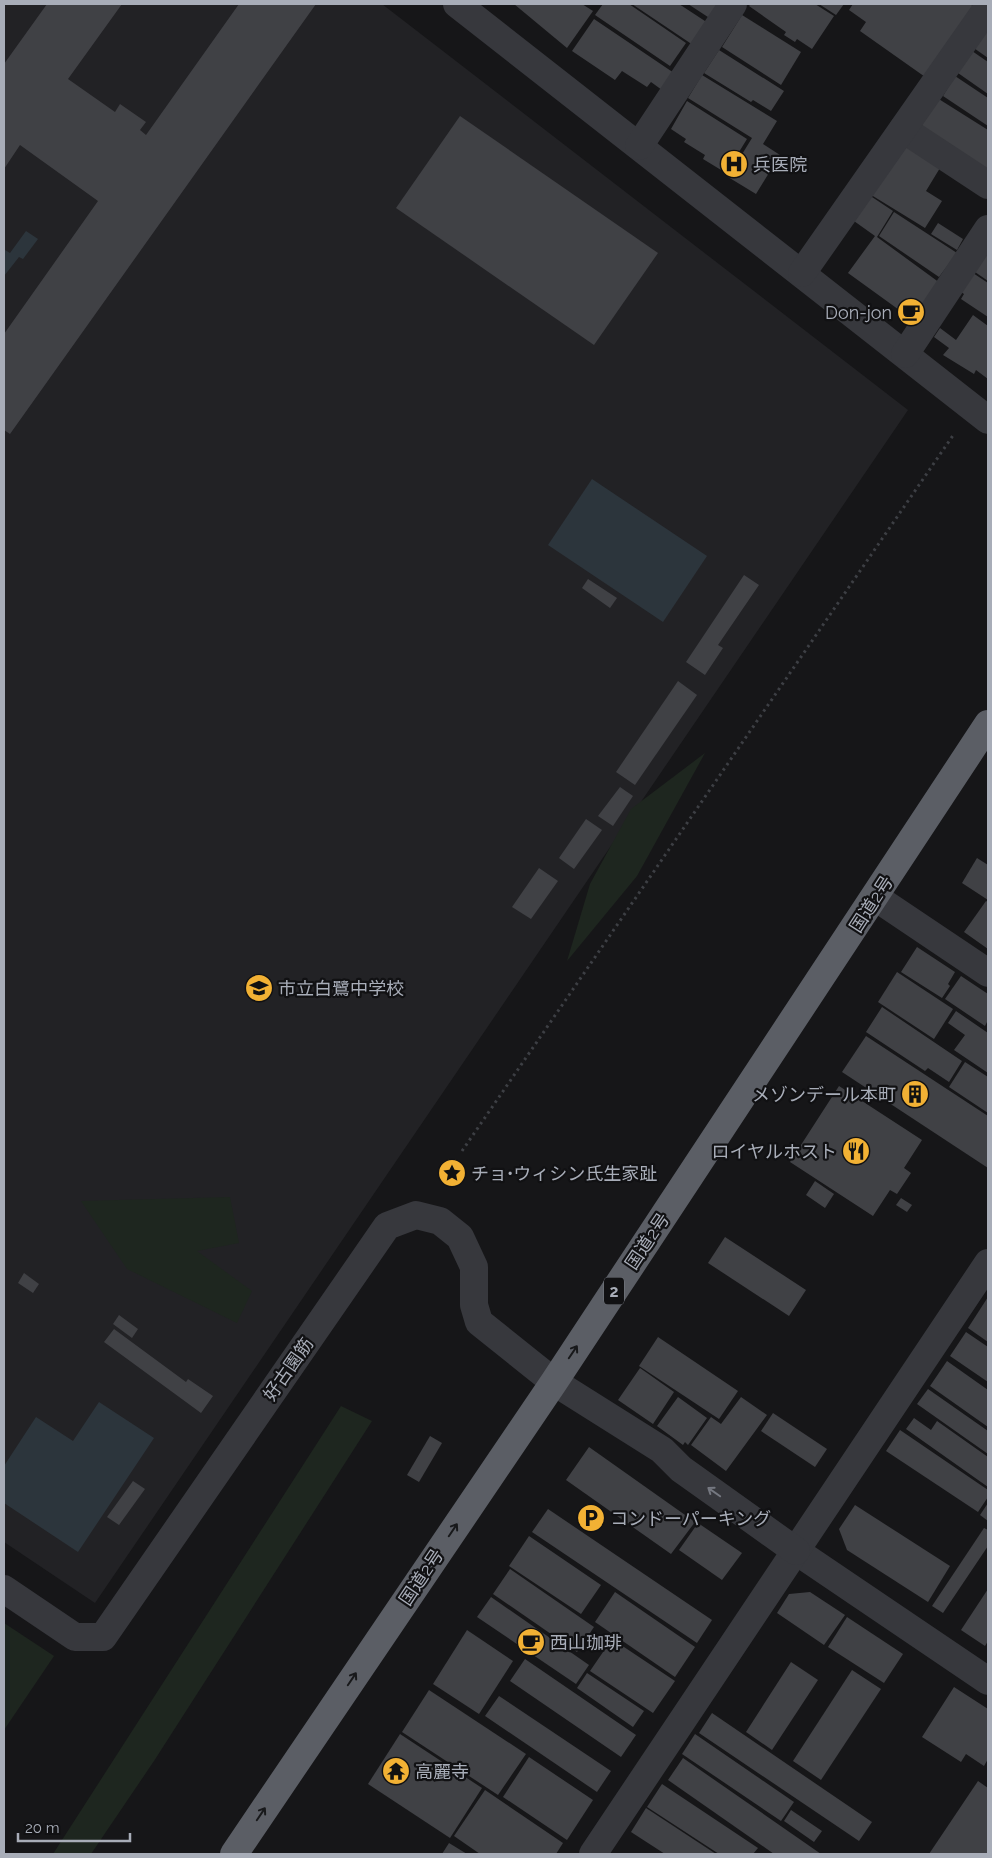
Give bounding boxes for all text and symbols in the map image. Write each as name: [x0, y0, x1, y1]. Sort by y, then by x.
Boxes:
hospital icon: 兵医院: [719, 149, 749, 179]
place label: 兵医院: [753, 154, 807, 175]
cafe icon: Don-jon: [896, 297, 926, 327]
place label: Don-jon: [825, 302, 892, 323]
street label: 国道2号: [845, 872, 897, 936]
school or university icon: 市立白鷺中学校: [244, 973, 274, 1003]
place label: 市立白鷺中学校: [278, 978, 404, 999]
building icon: メゾンデール本町: [900, 1079, 930, 1109]
place label: メゾンデール本町: [752, 1084, 896, 1105]
restaurant icon: ロイヤルホスト: [841, 1136, 871, 1166]
place label: ロイヤルホスト: [712, 1141, 837, 1162]
place icon: チョ•ウィシン氏生家趾: [437, 1158, 467, 1188]
place label: チョ•ウィシン氏生家趾: [471, 1163, 657, 1184]
street label: 国道2号: [621, 1209, 673, 1273]
road number: 2: [604, 1278, 624, 1304]
street label: 好古園筋: [259, 1333, 317, 1405]
one-way arrow: [568, 1345, 579, 1359]
one-way arrow: [707, 1487, 721, 1497]
parking icon: コンドーパーキング: [576, 1503, 606, 1533]
place label: コンドーパーキング: [610, 1508, 771, 1529]
one-way arrow: [448, 1524, 458, 1538]
street label: 国道2号: [395, 1545, 447, 1609]
cafe icon: 西山珈琲: [516, 1627, 546, 1657]
place label: 西山珈琲: [550, 1632, 622, 1653]
one-way arrow: [347, 1673, 357, 1687]
temple icon: 高麗寺: [381, 1756, 411, 1786]
place label: 高麗寺: [415, 1761, 469, 1782]
one-way arrow: [256, 1807, 266, 1821]
scale bar: [18, 1810, 130, 1842]
text: 20 m: [25, 1819, 60, 1837]

